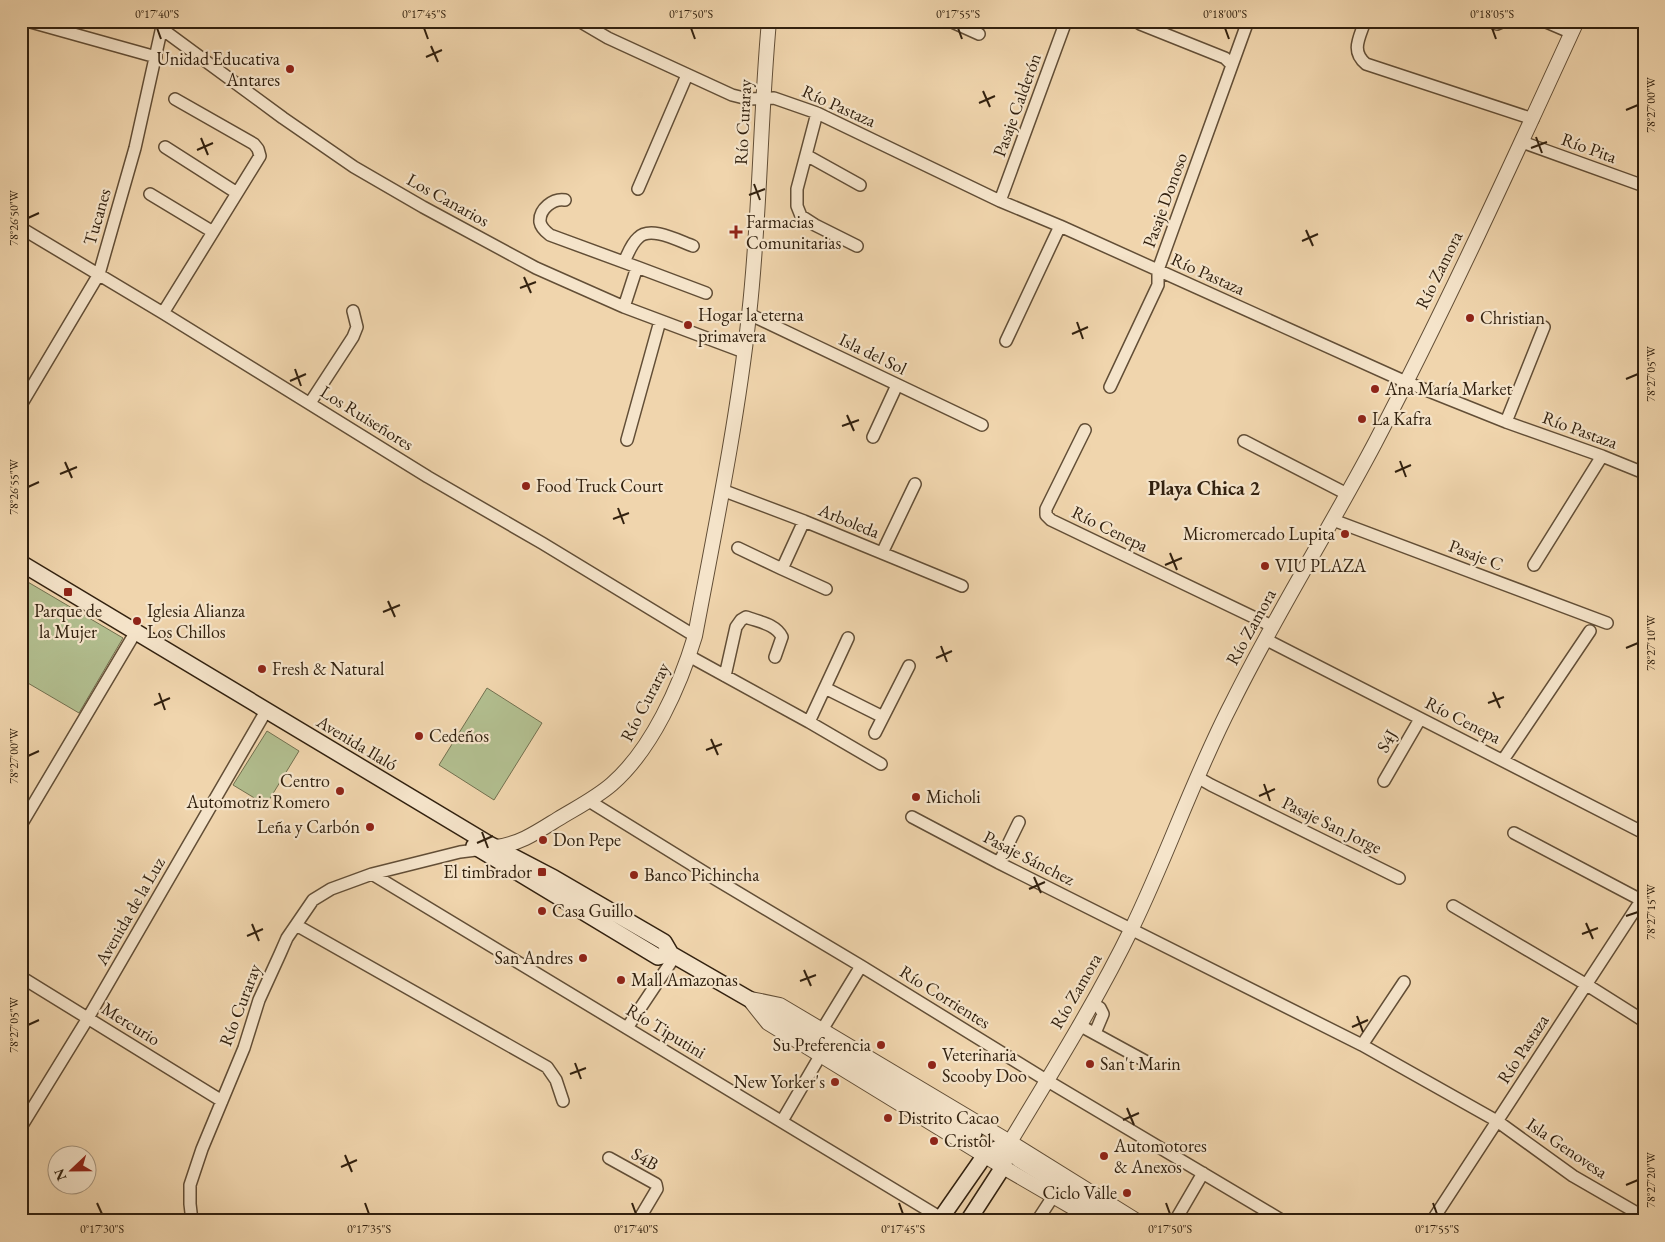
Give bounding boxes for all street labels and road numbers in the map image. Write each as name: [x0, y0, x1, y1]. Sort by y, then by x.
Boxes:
street label: Pasaje Calderón: [987, 49, 1046, 160]
street label: Río Curaray: [729, 78, 756, 166]
street label: Río Pastaza: [799, 79, 880, 132]
street label: Río Pita: [1558, 127, 1621, 168]
street label: Pasaje Donoso: [1137, 149, 1192, 250]
street label: Los Canarios: [403, 168, 494, 232]
street label: Tucanes: [77, 186, 116, 248]
street label: Río Zamora: [1410, 226, 1468, 313]
street label: Río Pastaza: [1168, 247, 1249, 300]
street label: Isla del Sol: [836, 327, 911, 380]
street label: Los Ruiseñores: [316, 380, 418, 455]
street label: Río Pastaza: [1539, 405, 1622, 454]
street label: Arboleda: [814, 498, 884, 543]
street label: Río Cenepa: [1068, 500, 1153, 557]
street label: Pasaje C: [1446, 534, 1507, 575]
street label: Río Zamora: [1220, 584, 1281, 669]
street label: Río Curaray: [615, 658, 674, 745]
street label: Río Cenepa: [1421, 691, 1506, 749]
street label: Avenida Ilaló: [312, 709, 402, 776]
street label: S4J: [1371, 725, 1402, 757]
street label: Pasaje San Jorge: [1279, 790, 1386, 859]
street label: Pasaje Sánchez: [980, 825, 1079, 890]
street label: Avenida de la Luz: [89, 852, 170, 970]
street label: Río Zamora: [1045, 948, 1107, 1033]
street label: Río Curaray: [213, 960, 266, 1049]
street label: Río Corrientes: [896, 960, 995, 1034]
street label: Mercurio: [98, 997, 165, 1051]
street label: Río Tiputini: [622, 998, 711, 1064]
street label: Río Pastaza: [1492, 1009, 1554, 1088]
street label: Isla Genovesa: [1522, 1112, 1613, 1184]
street label: S4B: [628, 1142, 663, 1175]

